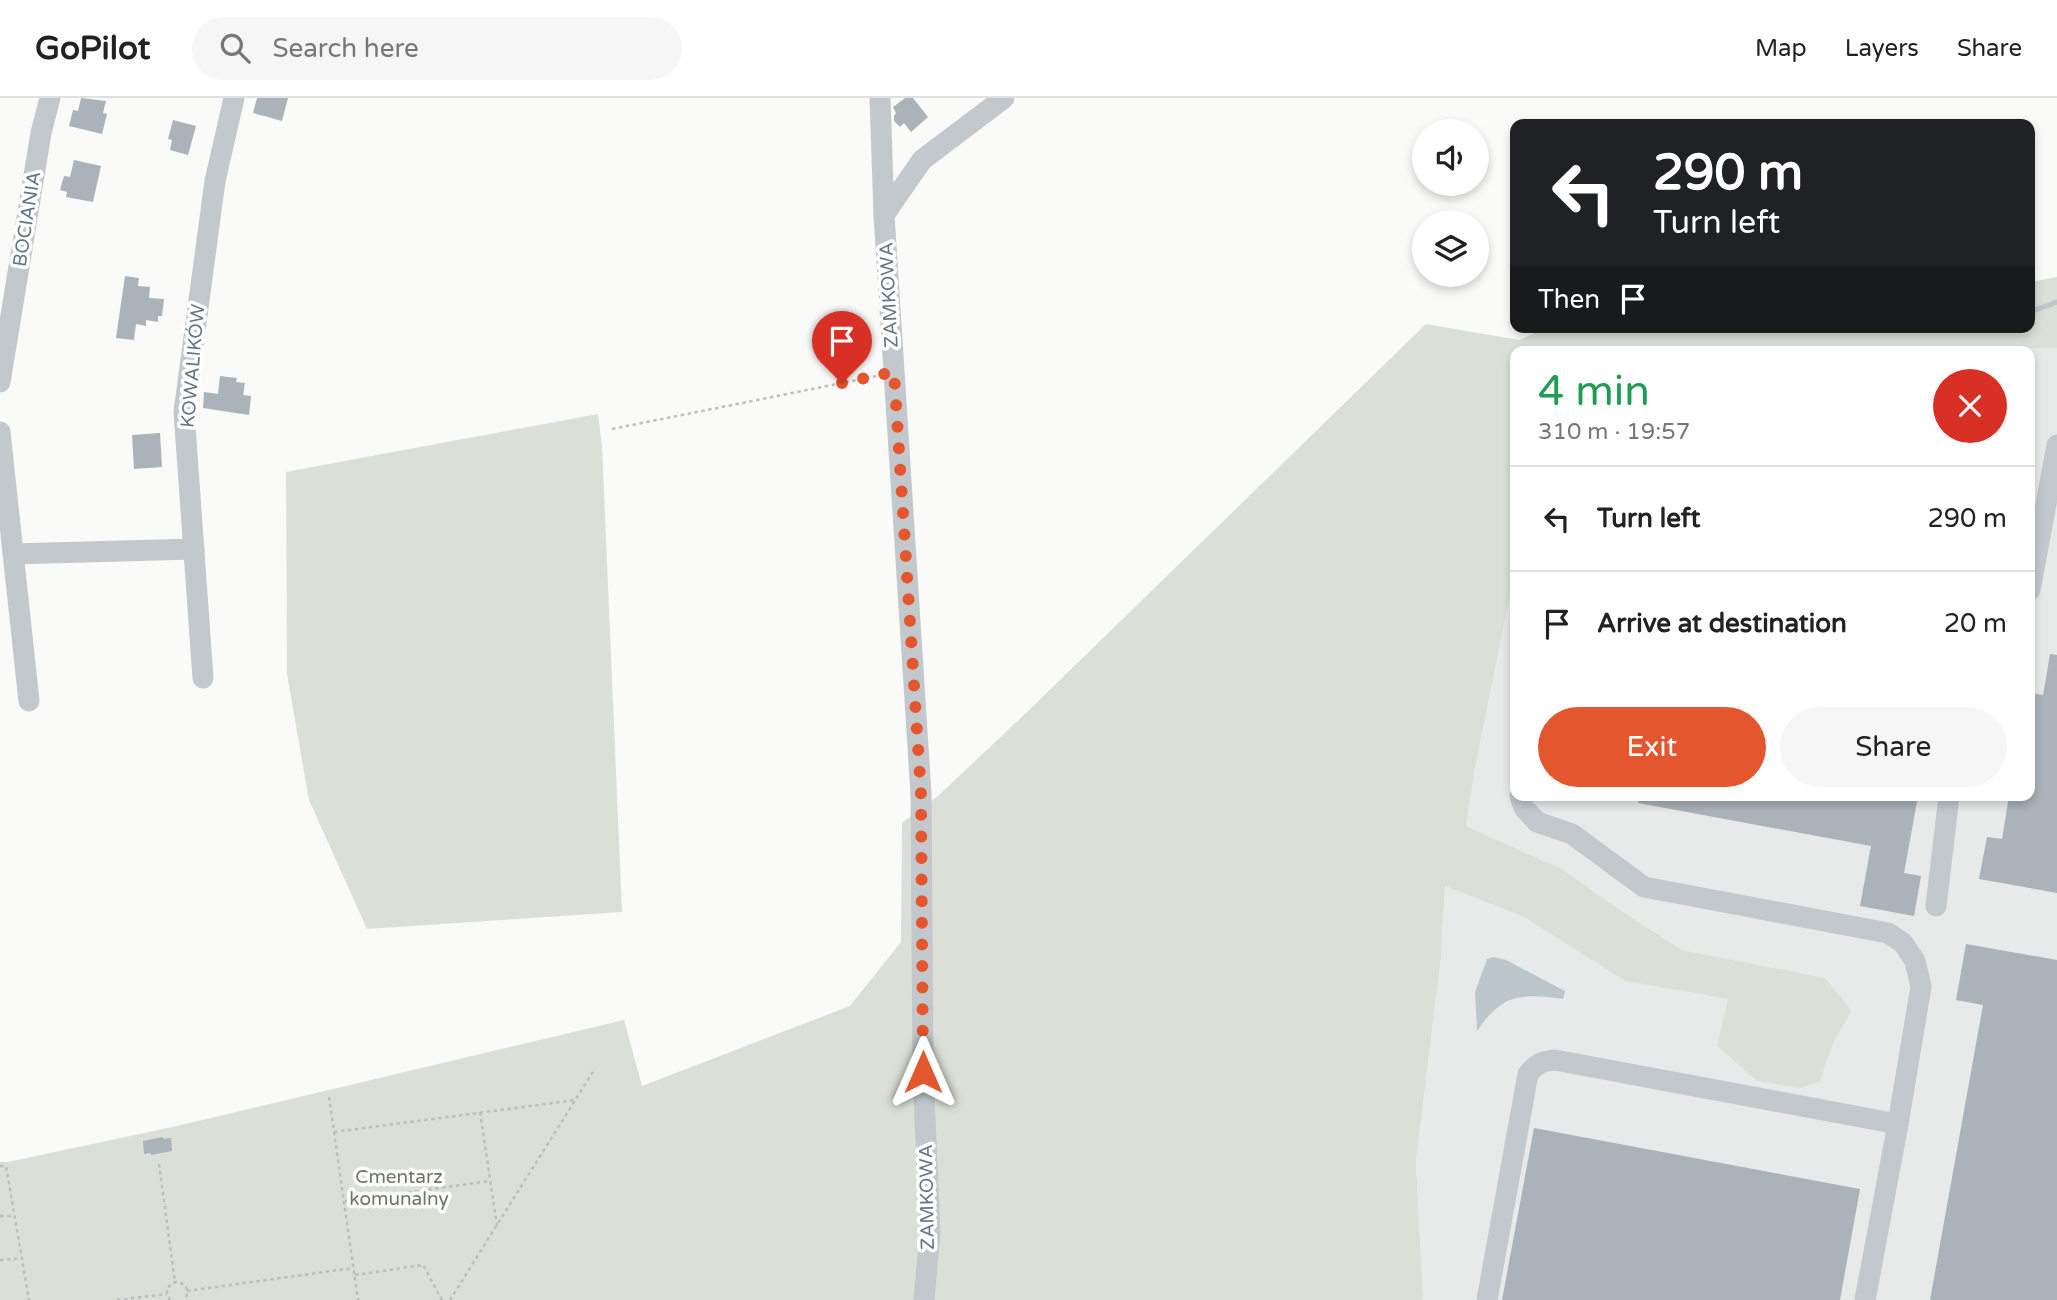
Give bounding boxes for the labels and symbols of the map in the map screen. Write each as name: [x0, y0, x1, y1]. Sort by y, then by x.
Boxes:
street label: BOCIANIA: [9, 170, 45, 268]
street label: ZAMKOWA: [875, 242, 903, 348]
street label: KOWALIKÓW: [176, 303, 209, 429]
pin: [812, 311, 872, 383]
position arrow: [886, 1035, 960, 1109]
street label: ZAMKOWA: [915, 1144, 939, 1250]
park label: Cmentarz komunalny: [349, 1166, 449, 1210]

